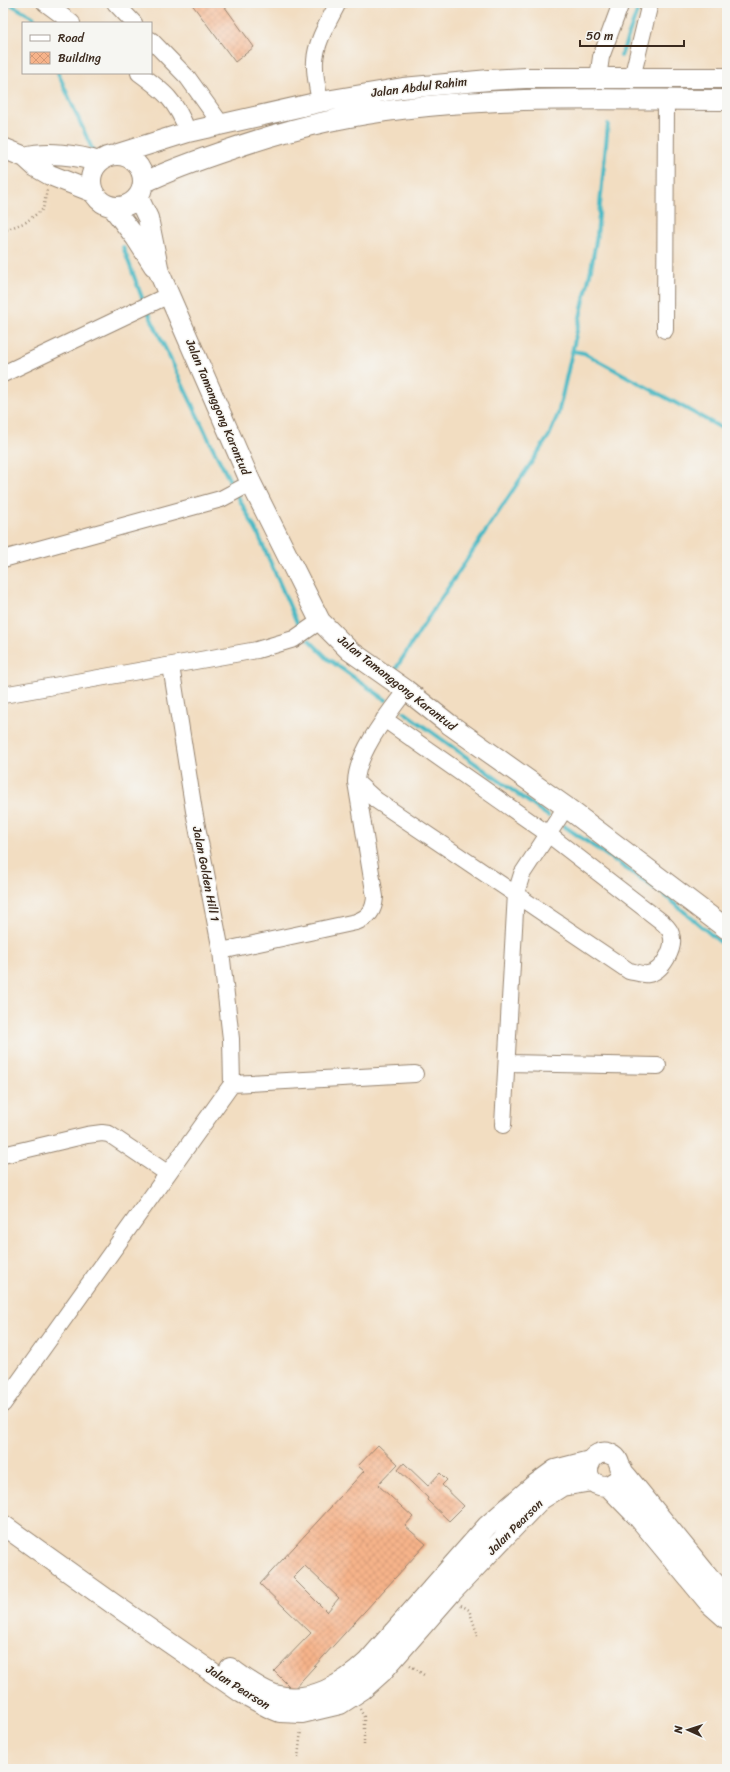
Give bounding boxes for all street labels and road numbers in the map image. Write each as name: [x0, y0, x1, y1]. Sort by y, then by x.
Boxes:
street label: Jalan Abdul Rahim: [369, 70, 468, 104]
street label: Jalan Tamanggong Karantud: [179, 334, 257, 479]
street label: Jalan Tamanggong Karantud: [332, 629, 462, 737]
street label: Jalan Golden Hill 1: [186, 824, 226, 923]
street label: Jalan Pearson: [481, 1493, 549, 1561]
street label: Jalan Pearson: [201, 1658, 275, 1716]

